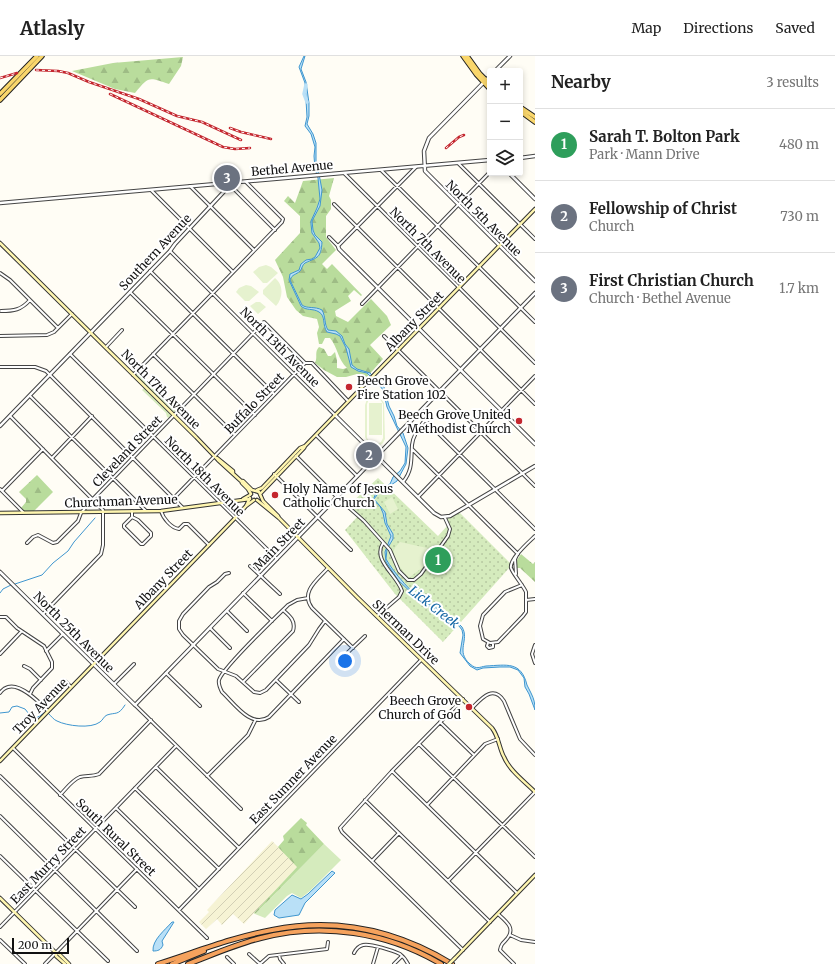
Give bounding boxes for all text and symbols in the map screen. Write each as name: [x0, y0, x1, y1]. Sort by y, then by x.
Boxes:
text: Atlasly: [20, 16, 84, 40]
text: Map: [631, 19, 661, 37]
text: Directions: [683, 19, 753, 37]
text: Saved: [775, 19, 815, 37]
map controls: [487, 68, 523, 176]
button: +: [487, 68, 523, 104]
text: Nearby: [551, 71, 611, 93]
text: 3 results: [766, 74, 819, 91]
button: −: [487, 104, 523, 140]
text: Sarah T. Bolton Park: [589, 127, 740, 146]
text: 1: [561, 136, 567, 153]
text: 480 m: [779, 136, 819, 153]
button: layers: [487, 140, 523, 176]
text: Park · Mann Drive: [589, 146, 699, 163]
street label: Bethel Avenue: [250, 157, 334, 179]
pin: 3: [214, 163, 240, 193]
street label: North 5th Avenue: [443, 177, 525, 259]
text: Fellowship of Christ: [589, 199, 737, 218]
street label: North 7th Avenue: [387, 204, 469, 286]
text: 2: [560, 208, 568, 225]
text: 730 m: [780, 208, 819, 225]
street label: Southern Avenue: [116, 211, 194, 293]
text: Church: [589, 218, 634, 235]
text: First Christian Church: [589, 271, 754, 290]
text: 3: [560, 280, 568, 297]
text: 1.7 km: [779, 280, 819, 297]
street label: Albany Street: [381, 288, 447, 355]
text: Church · Bethel Avenue: [589, 290, 731, 307]
street label: North 13th Avenue: [237, 304, 323, 390]
street label: North 17th Avenue: [118, 346, 204, 432]
street label: Buffalo Street: [221, 369, 287, 437]
place label: Beech Grove Fire Station 102: [357, 373, 446, 402]
marker: Beech Grove Fire Station 102: [344, 382, 354, 392]
place label: Beech Grove United Methodist Church: [398, 407, 511, 436]
street label: Cleveland Street: [89, 412, 165, 490]
marker: Beech Grove United Methodist Church: [514, 416, 524, 426]
street label: North 18th Avenue: [162, 433, 248, 519]
pin: 2: [356, 440, 382, 470]
place label: Holy Name of Jesus Catholic Church: [283, 481, 393, 510]
marker: Holy Name of Jesus Catholic Church: [270, 490, 280, 500]
street label: Churchman Avenue: [64, 492, 178, 510]
street label: Main Street: [250, 514, 308, 573]
pin: 1: [425, 545, 451, 575]
street label: Albany Street: [130, 546, 196, 613]
water label: Lick Creek: [405, 582, 463, 632]
street label: North 25th Avenue: [31, 589, 117, 675]
street label: Sherman Drive: [370, 596, 442, 668]
your location: [335, 651, 355, 671]
street label: Troy Avenue: [10, 675, 70, 737]
place label: Beech Grove Church of God: [379, 693, 461, 722]
marker: Beech Grove Church of God: [464, 702, 474, 712]
street label: East Sumner Avenue: [246, 731, 340, 827]
street label: South Rural Street: [73, 795, 159, 879]
street label: East Murry Street: [7, 823, 89, 907]
scale bar: [12, 936, 69, 955]
text: 200 m: [18, 938, 52, 952]

